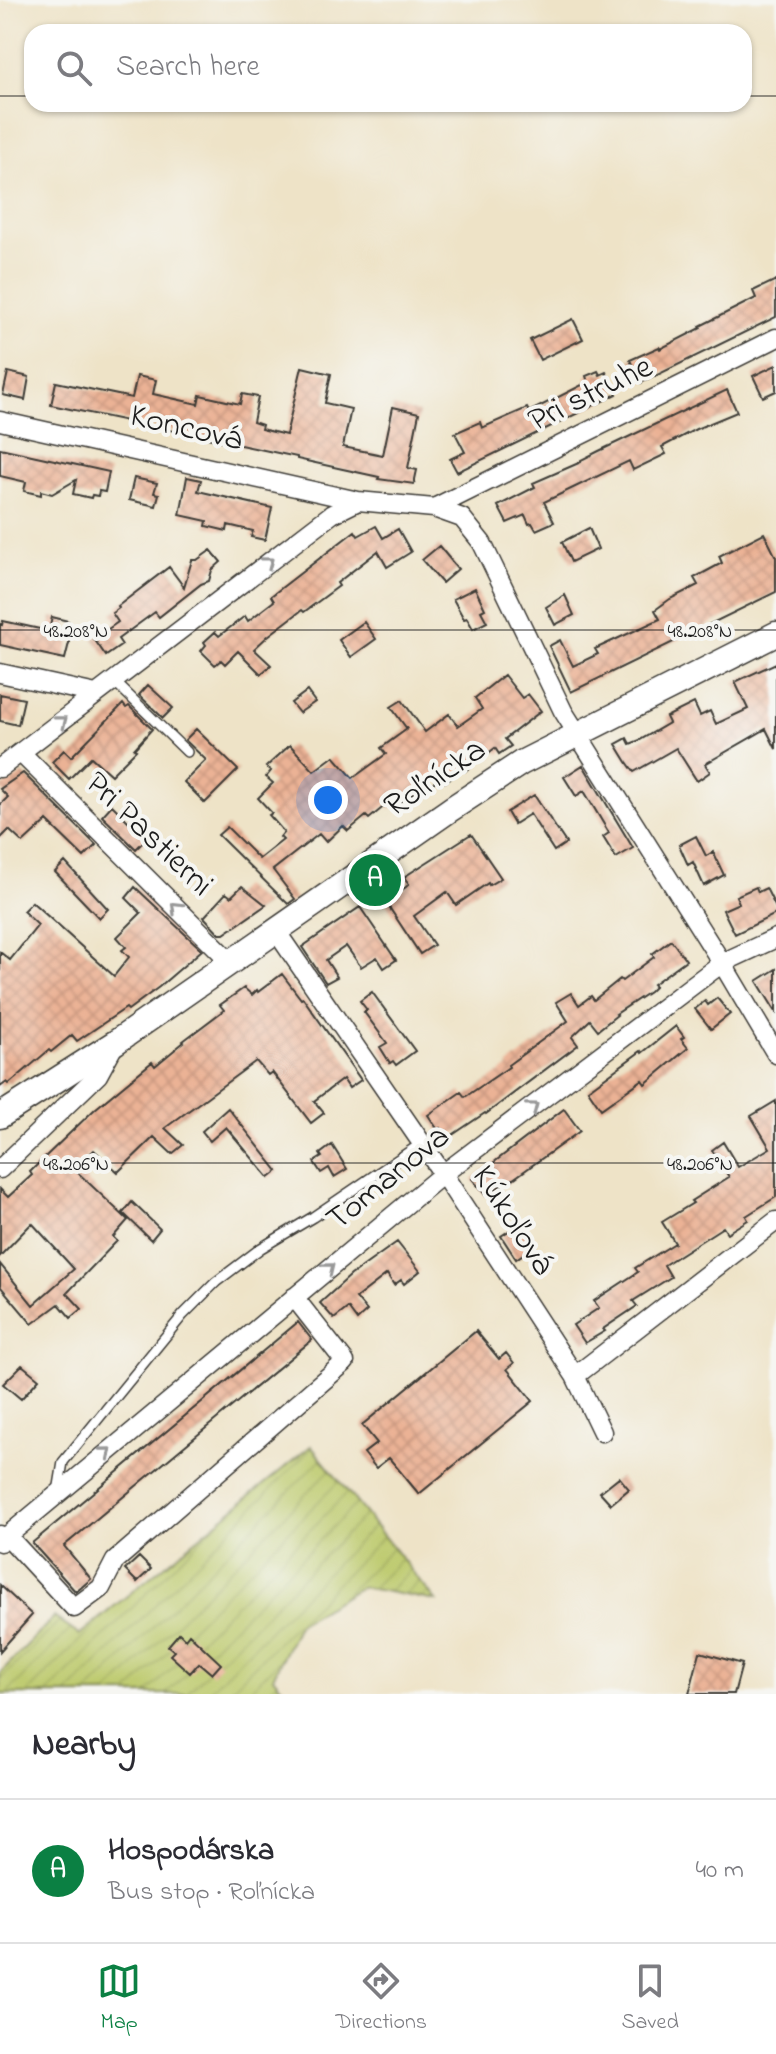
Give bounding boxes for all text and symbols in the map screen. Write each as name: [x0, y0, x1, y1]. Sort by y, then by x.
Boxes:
search box: [24, 24, 752, 112]
icon: search: [52, 46, 96, 90]
text: Search here: [116, 46, 260, 90]
street label: Pri struhe: [520, 343, 662, 447]
street label: Koncová: [125, 392, 247, 466]
one-way arrow: [259, 558, 274, 572]
text: 48.208°N: [44, 618, 108, 647]
text: 48.208°N: [668, 618, 732, 647]
one-way arrow: [53, 716, 68, 730]
street label: Roľnícka: [375, 727, 497, 831]
street label: Pri Pastierni: [72, 761, 224, 909]
your location: [308, 780, 348, 820]
pin: A: [349, 850, 401, 910]
one-way arrow: [171, 901, 185, 916]
one-way arrow: [524, 1102, 538, 1116]
street label: Tomanova: [316, 1113, 462, 1245]
text: 48.206°N: [43, 1151, 109, 1180]
text: 48.206°N: [667, 1151, 733, 1180]
street label: Kúkoľová: [458, 1156, 566, 1286]
one-way arrow: [320, 1263, 334, 1278]
one-way arrow: [98, 1447, 112, 1462]
text: Nearby: [32, 1721, 136, 1771]
text: Hospodárska: [108, 1830, 274, 1874]
text: A: [50, 1852, 66, 1890]
text: 40 m: [695, 1852, 744, 1890]
text: Bus stop · Roľnícka: [108, 1874, 315, 1912]
tab: Map: [97, 1959, 141, 2039]
tab: Directions: [336, 1959, 427, 2039]
tab: Saved: [621, 1959, 679, 2039]

